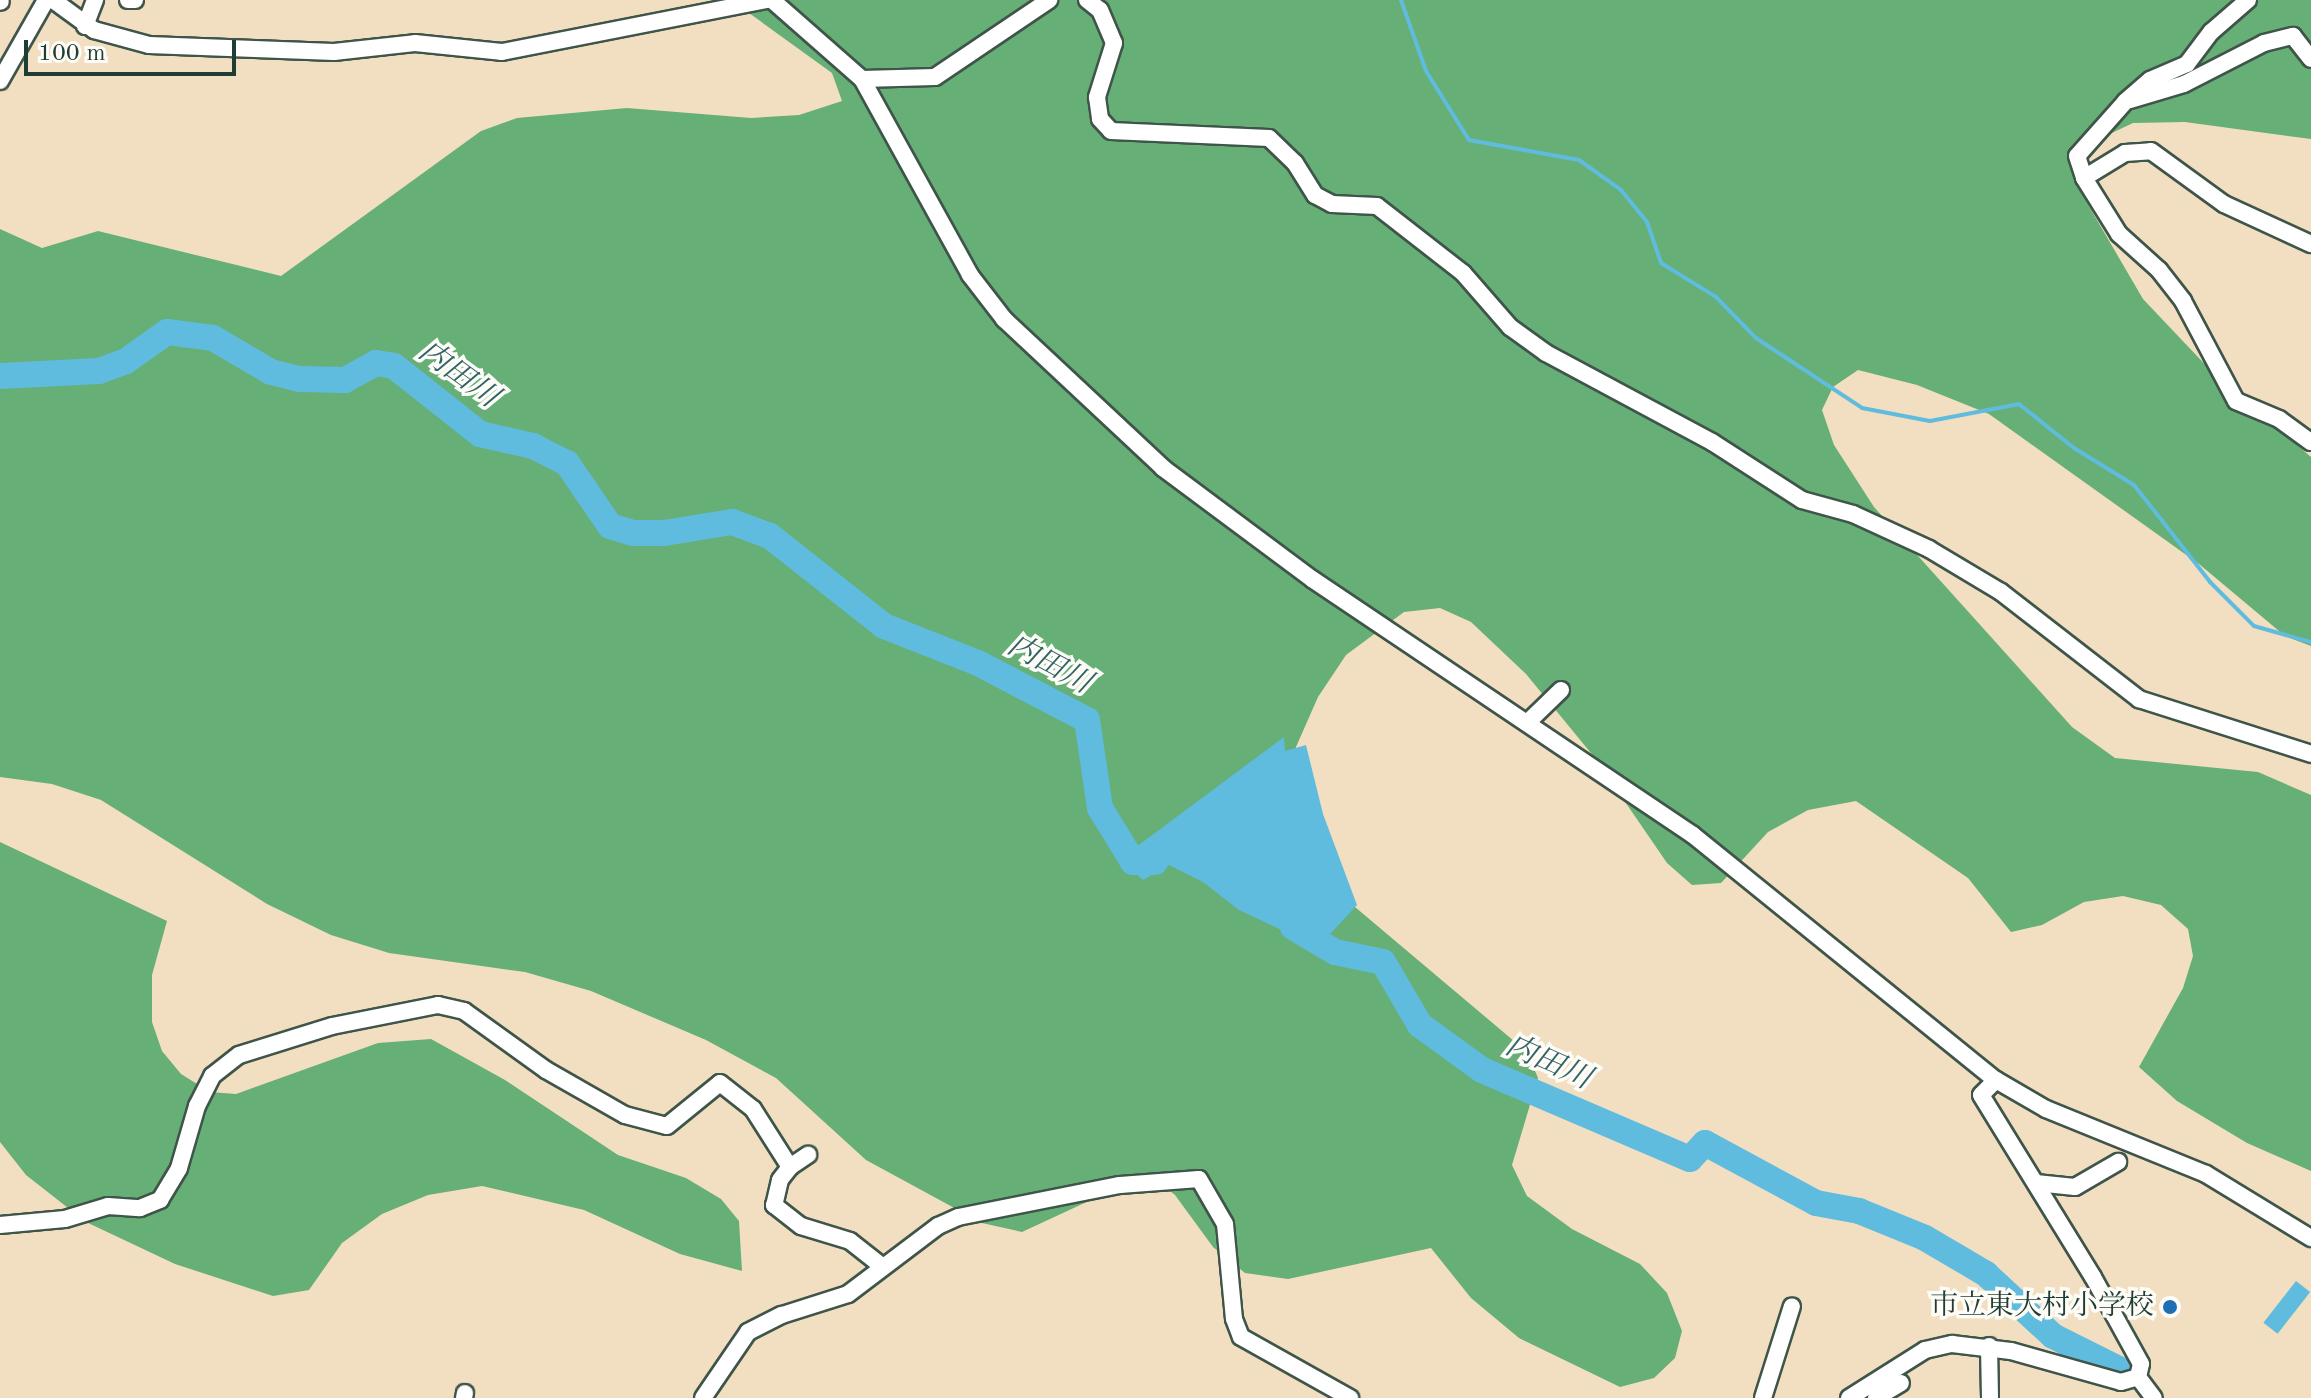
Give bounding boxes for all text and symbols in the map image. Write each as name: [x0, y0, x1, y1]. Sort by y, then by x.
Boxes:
scale bar: [28, 24, 240, 74]
text: 100 m: [38, 42, 106, 66]
water label: 内田川: [411, 334, 505, 416]
water label: 内田川: [1001, 628, 1097, 702]
water label: 内田川: [1500, 1028, 1596, 1098]
place label: 市立東大村小学校: [1930, 1290, 2154, 1324]
marker: 市立東大村小学校: [2161, 1298, 2179, 1316]

